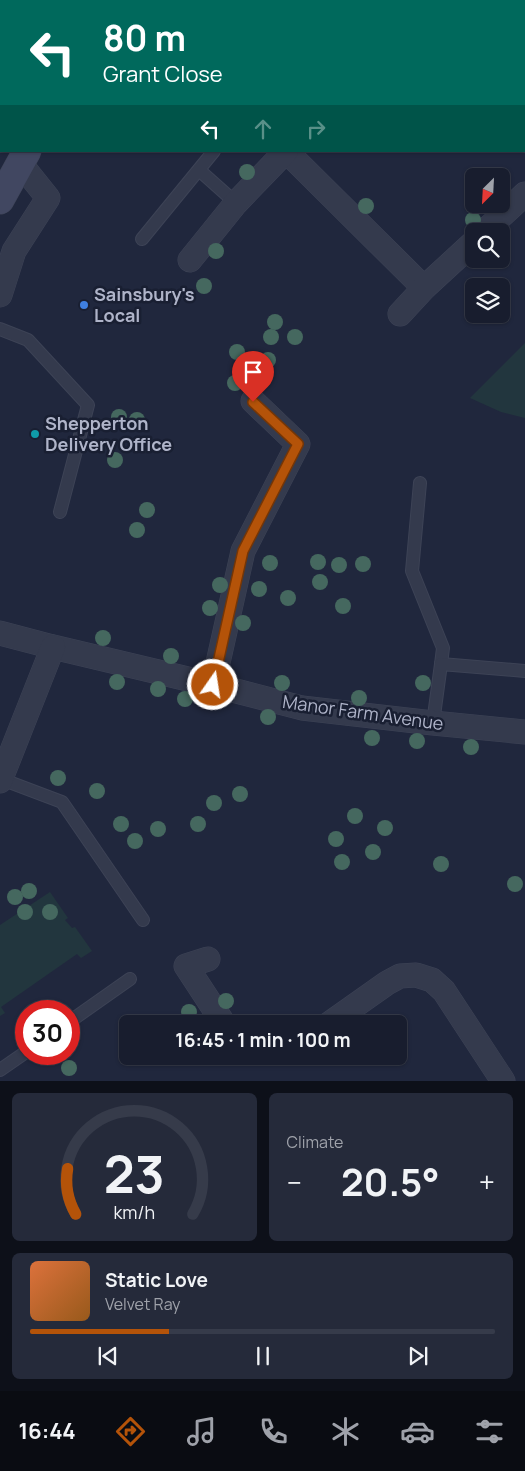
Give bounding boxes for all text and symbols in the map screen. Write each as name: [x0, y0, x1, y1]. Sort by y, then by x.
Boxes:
text: 80 m: [103, 14, 186, 62]
icon: left: [20, 20, 85, 85]
text: Grant Close: [103, 59, 223, 89]
icon: left: [196, 115, 224, 143]
icon: ahead: [249, 115, 277, 143]
icon: right: [302, 115, 330, 143]
north arrow: [465, 168, 510, 212]
map controls: [465, 168, 510, 323]
button: search: [465, 223, 510, 268]
button: layers: [465, 278, 510, 323]
place label: Sainsbury's Local: [94, 282, 195, 327]
marker: Sainsbury's Local: [78, 299, 90, 311]
pin: [232, 351, 274, 402]
icon: arrive: [239, 358, 267, 386]
place label: Shepperton Delivery Office: [45, 411, 172, 456]
marker: Shepperton Delivery Office: [29, 428, 41, 440]
position arrow: [186, 658, 238, 710]
street label: Manor Farm Avenue: [281, 689, 445, 735]
speed limit sign: 30: [15, 1000, 80, 1065]
text: 16:45 · 1 min · 100 m: [175, 1027, 351, 1053]
text: Climate: [287, 1131, 343, 1153]
text: 23: [104, 1138, 165, 1209]
text: 20.5°: [341, 1155, 440, 1207]
text: −: [287, 1163, 302, 1201]
text: +: [479, 1163, 495, 1201]
text: km/h: [113, 1200, 155, 1224]
text: Static Love: [105, 1267, 208, 1293]
text: Velvet Ray: [105, 1293, 181, 1315]
icon: previous: [94, 1342, 122, 1370]
icon: pause: [249, 1342, 277, 1370]
icon: next: [404, 1342, 432, 1370]
icon: directions: [113, 1414, 148, 1449]
icon: music: [184, 1414, 219, 1449]
icon: phone: [256, 1414, 291, 1449]
icon: climate: [328, 1414, 363, 1449]
icon: car: [400, 1414, 435, 1449]
icon: filters: [472, 1414, 507, 1449]
text: 16:44: [18, 1416, 76, 1446]

